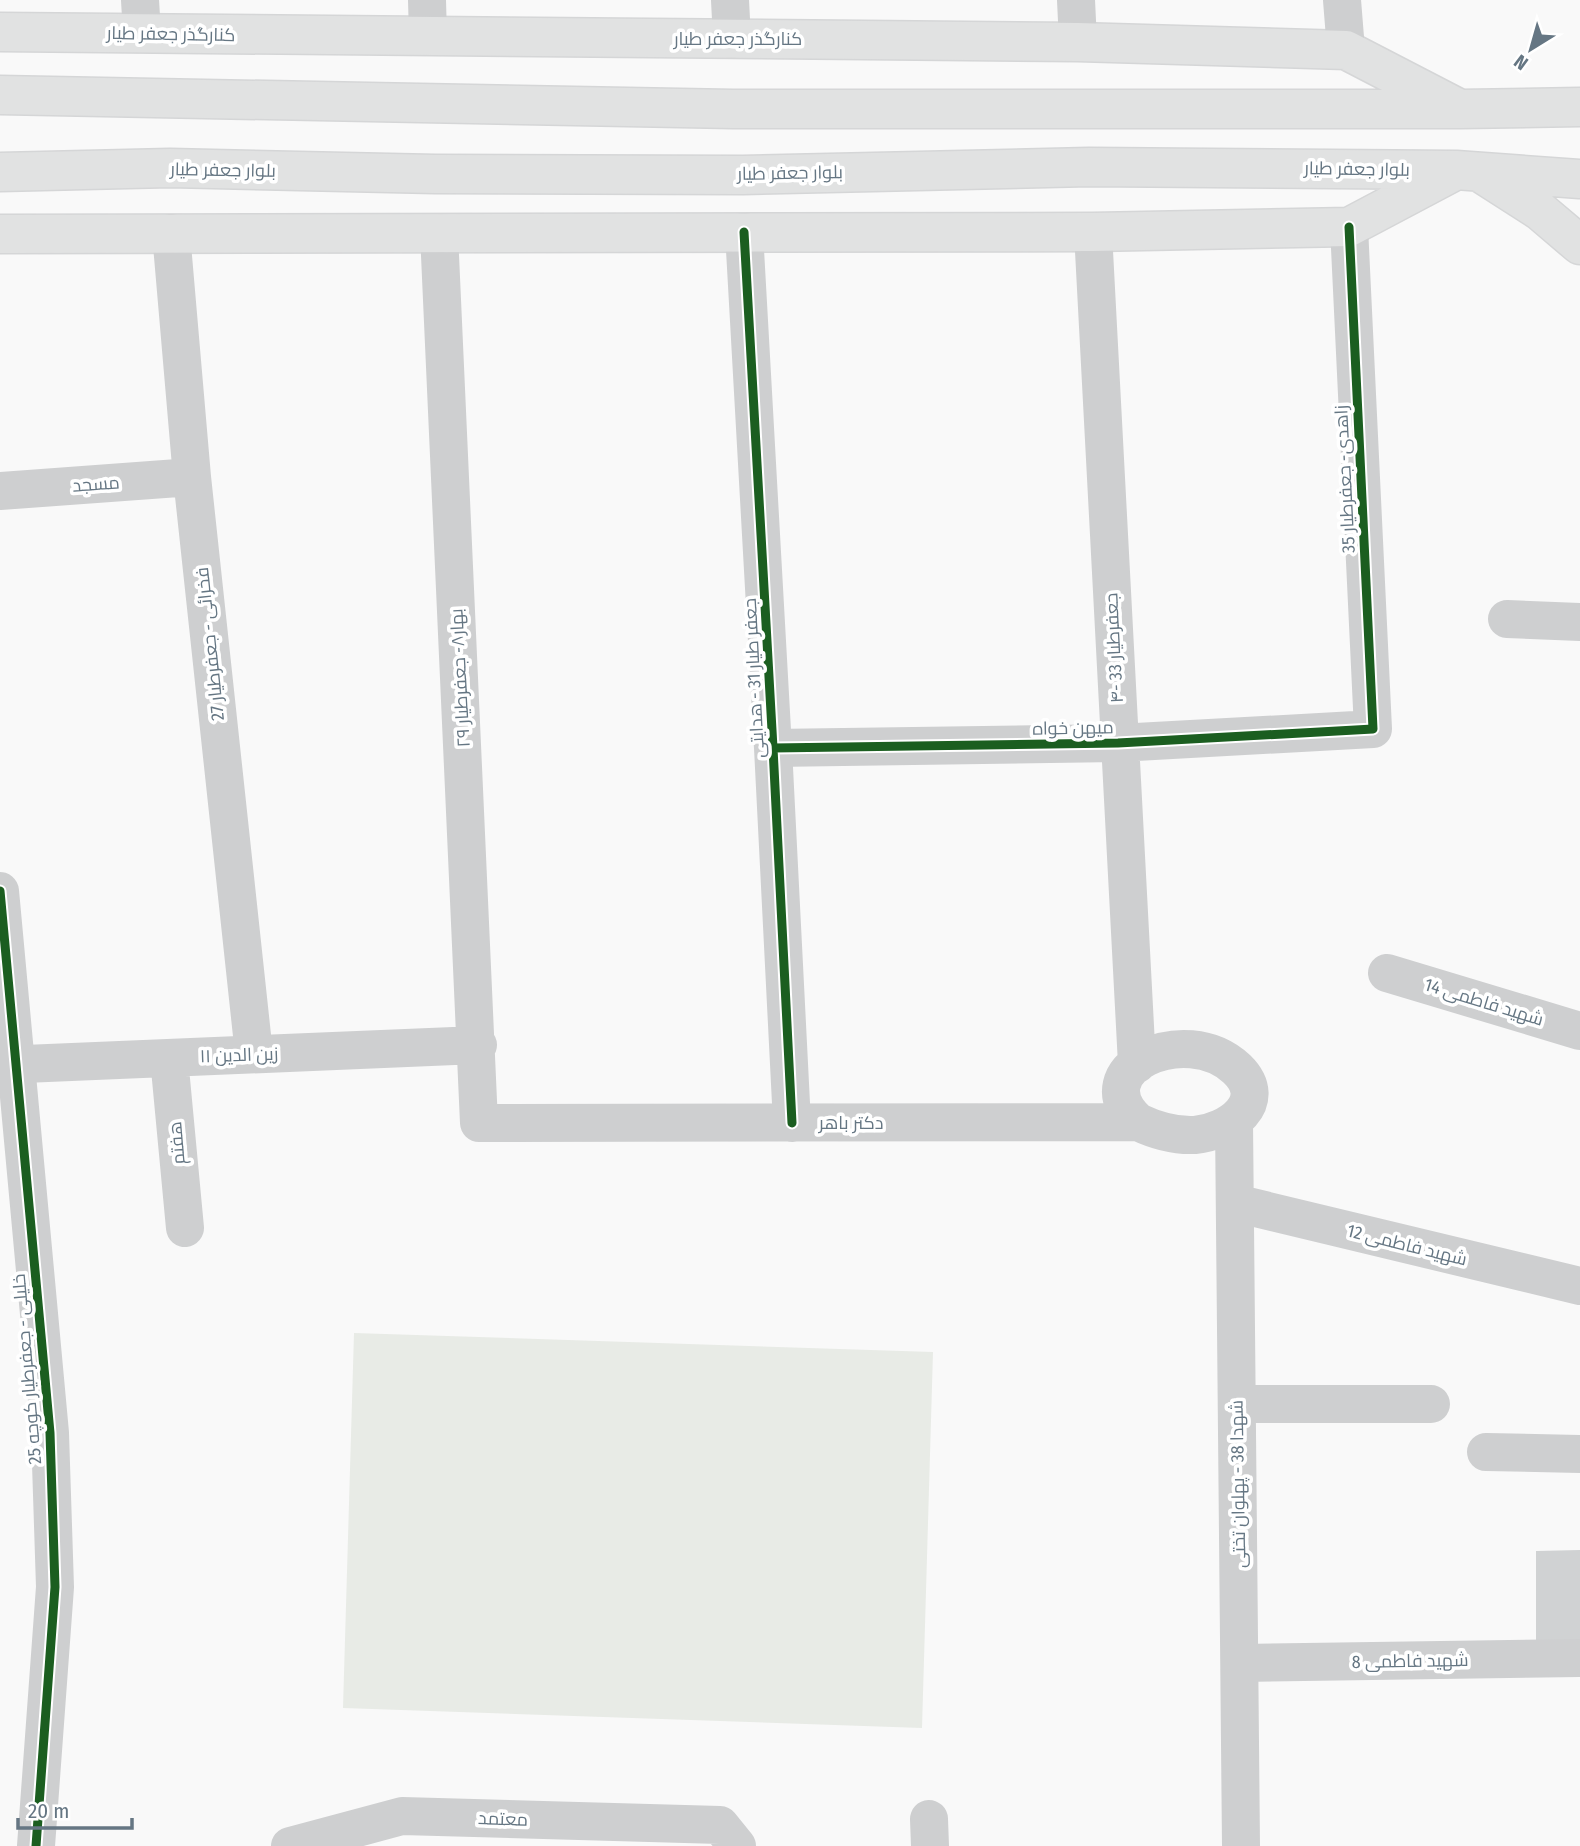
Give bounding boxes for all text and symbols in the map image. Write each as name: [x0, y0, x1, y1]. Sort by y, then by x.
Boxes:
north arrow: [1496, 14, 1566, 84]
street label: کنارگذر جعفر طیار: [106, 22, 235, 46]
street label: کنارگذر جعفر طیار: [673, 28, 802, 50]
text: N: [1510, 50, 1533, 75]
street label: بلوار جعفر طیار: [1303, 157, 1410, 181]
street label: بلوار جعفر طیار: [169, 158, 276, 182]
street label: بلوار جعفر طیار: [736, 161, 843, 185]
street label: زاهدی- جعفرطیار 35: [1330, 404, 1360, 554]
street label: مسجد: [72, 471, 120, 497]
street label: فخرائی - جعفرطیار 27: [191, 566, 229, 722]
street label: ۴- جعفرطیار 33: [1100, 592, 1128, 704]
street label: جعفر طیار 31 - هدایتی: [739, 597, 769, 759]
street label: بهار۸- جعفرطیار ۲۹: [445, 608, 475, 748]
street label: میهن خواه: [1032, 716, 1114, 740]
street label: شهید فاطمی 14: [1422, 973, 1546, 1031]
street label: زین الدین ۱۱: [199, 1043, 279, 1067]
street label: دکتر باهر: [818, 1112, 883, 1134]
street label: هفتم: [164, 1121, 191, 1165]
street label: شهید فاطمی 12: [1345, 1219, 1469, 1271]
street label: خلیلی - جعفرطیار کوچه 25: [8, 1273, 47, 1465]
street label: شهدا 38 - پهلوان تختی: [1226, 1400, 1251, 1568]
street label: شهید فاطمی 8: [1351, 1649, 1469, 1673]
scale bar: [18, 1786, 131, 1830]
text: 20 m: [28, 1798, 69, 1824]
street label: معتمد: [478, 1807, 528, 1831]

